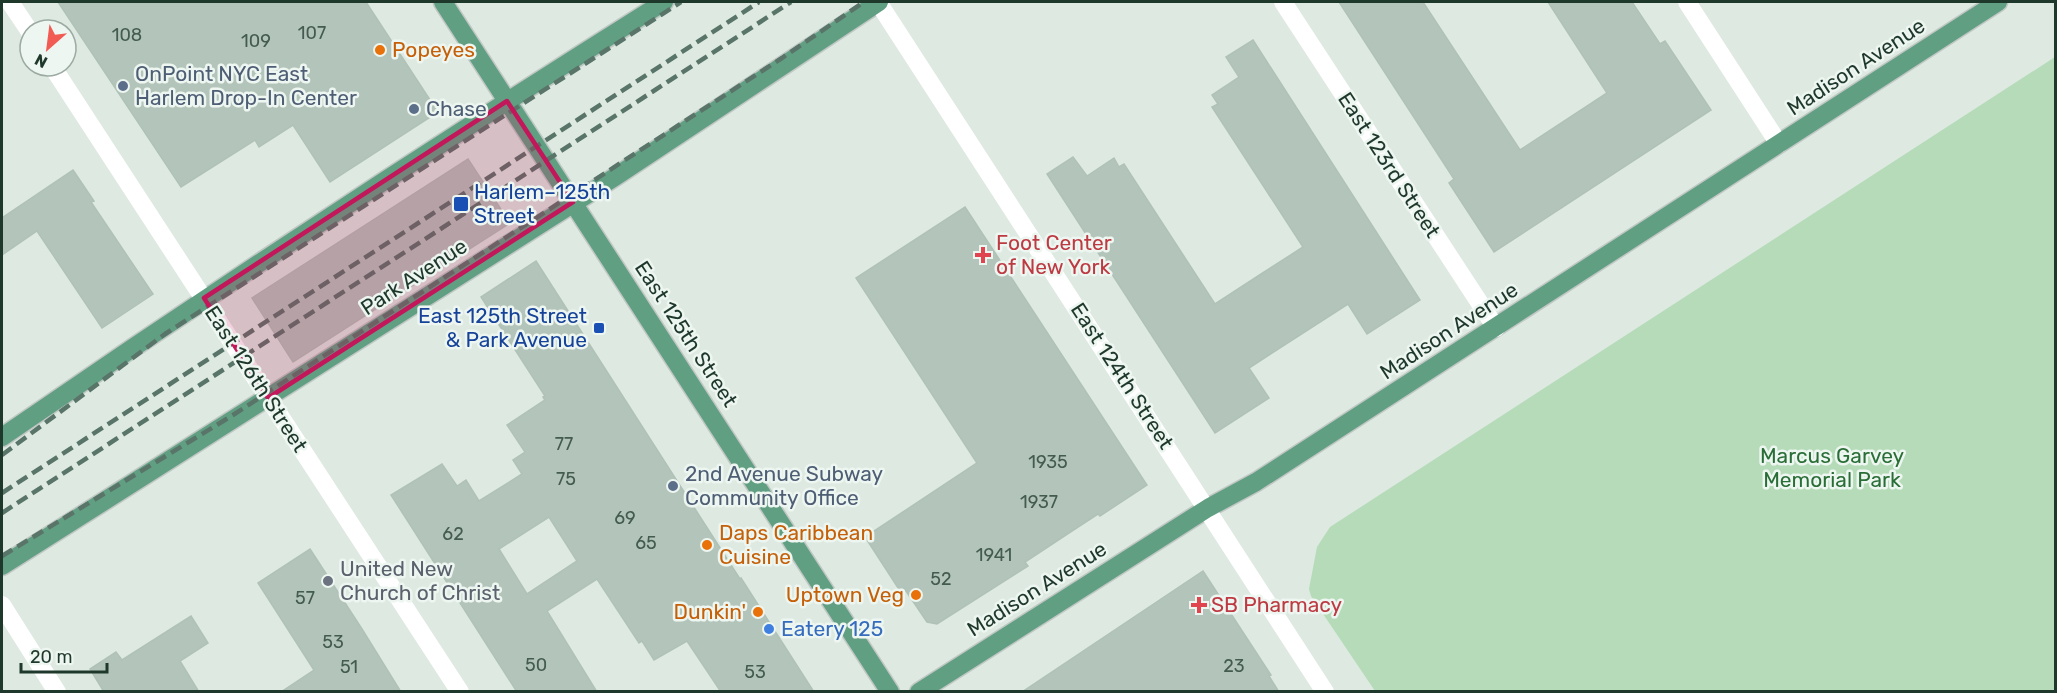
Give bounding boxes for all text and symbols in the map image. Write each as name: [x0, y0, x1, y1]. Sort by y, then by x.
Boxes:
street label: Madison Avenue: [1782, 13, 1929, 120]
north arrow: [18, 18, 78, 78]
house number: 107: [298, 22, 326, 44]
house number: 108: [112, 24, 142, 46]
house number: 109: [241, 30, 271, 52]
place label: Popeyes: [392, 37, 475, 62]
marker: Popeyes: [373, 43, 387, 57]
text: N: [32, 50, 51, 72]
place label: OnPoint NYC East Harlem Drop-In Center: [135, 61, 357, 110]
marker: OnPoint NYC East Harlem Drop-In Center: [116, 79, 130, 93]
street label: East 123rd Street: [1333, 87, 1446, 242]
place label: Chase: [426, 96, 487, 121]
marker: Chase: [407, 102, 421, 116]
place label: Harlem–125th Street: [474, 179, 610, 228]
marker: Harlem–125th Street: [452, 195, 470, 213]
place label: Foot Center of New York: [996, 230, 1112, 279]
street label: Park Avenue: [356, 233, 472, 320]
marker: Foot Center of New York: [974, 246, 992, 264]
street label: East 125th Street: [630, 256, 743, 411]
street label: Madison Avenue: [1375, 277, 1522, 384]
street label: East 124th Street: [1066, 298, 1179, 454]
street label: East 126th Street: [200, 301, 313, 456]
place label: East 125th Street & Park Avenue: [418, 303, 587, 352]
marker: East 125th Street & Park Avenue: [592, 321, 606, 335]
house number: 77: [555, 433, 573, 455]
park label: Marcus Garvey Memorial Park: [1760, 443, 1904, 492]
house number: 1935: [1028, 451, 1068, 473]
place label: 2nd Avenue Subway Community Office: [685, 461, 884, 510]
house number: 75: [556, 468, 576, 490]
marker: 2nd Avenue Subway Community Office: [666, 479, 680, 493]
house number: 1937: [1020, 491, 1058, 513]
house number: 69: [614, 507, 636, 529]
place label: Daps Caribbean Cuisine: [719, 520, 873, 569]
house number: 62: [442, 523, 464, 545]
house number: 65: [635, 532, 657, 554]
street label: Madison Avenue: [962, 536, 1111, 641]
marker: Daps Caribbean Cuisine: [700, 538, 714, 552]
house number: 1941: [976, 544, 1012, 566]
place label: United New Church of Christ: [340, 556, 500, 605]
house number: 52: [930, 568, 952, 590]
marker: United New Church of Christ: [321, 574, 335, 588]
place label: Uptown Veg: [786, 582, 904, 607]
house number: 57: [295, 587, 315, 609]
marker: Uptown Veg: [909, 588, 923, 602]
place label: SB Pharmacy: [1211, 592, 1343, 617]
marker: SB Pharmacy: [1192, 598, 1206, 612]
place label: Dunkin': [674, 599, 746, 624]
marker: Dunkin': [751, 605, 765, 619]
place label: Eatery 125: [781, 616, 883, 641]
marker: Eatery 125: [762, 622, 776, 636]
house number: 53: [322, 631, 344, 653]
scale bar: [21, 636, 106, 674]
text: 20 m: [30, 646, 72, 668]
house number: 50: [525, 654, 547, 676]
house number: 23: [1223, 655, 1245, 677]
house number: 51: [340, 656, 358, 678]
house number: 53: [744, 661, 766, 683]

